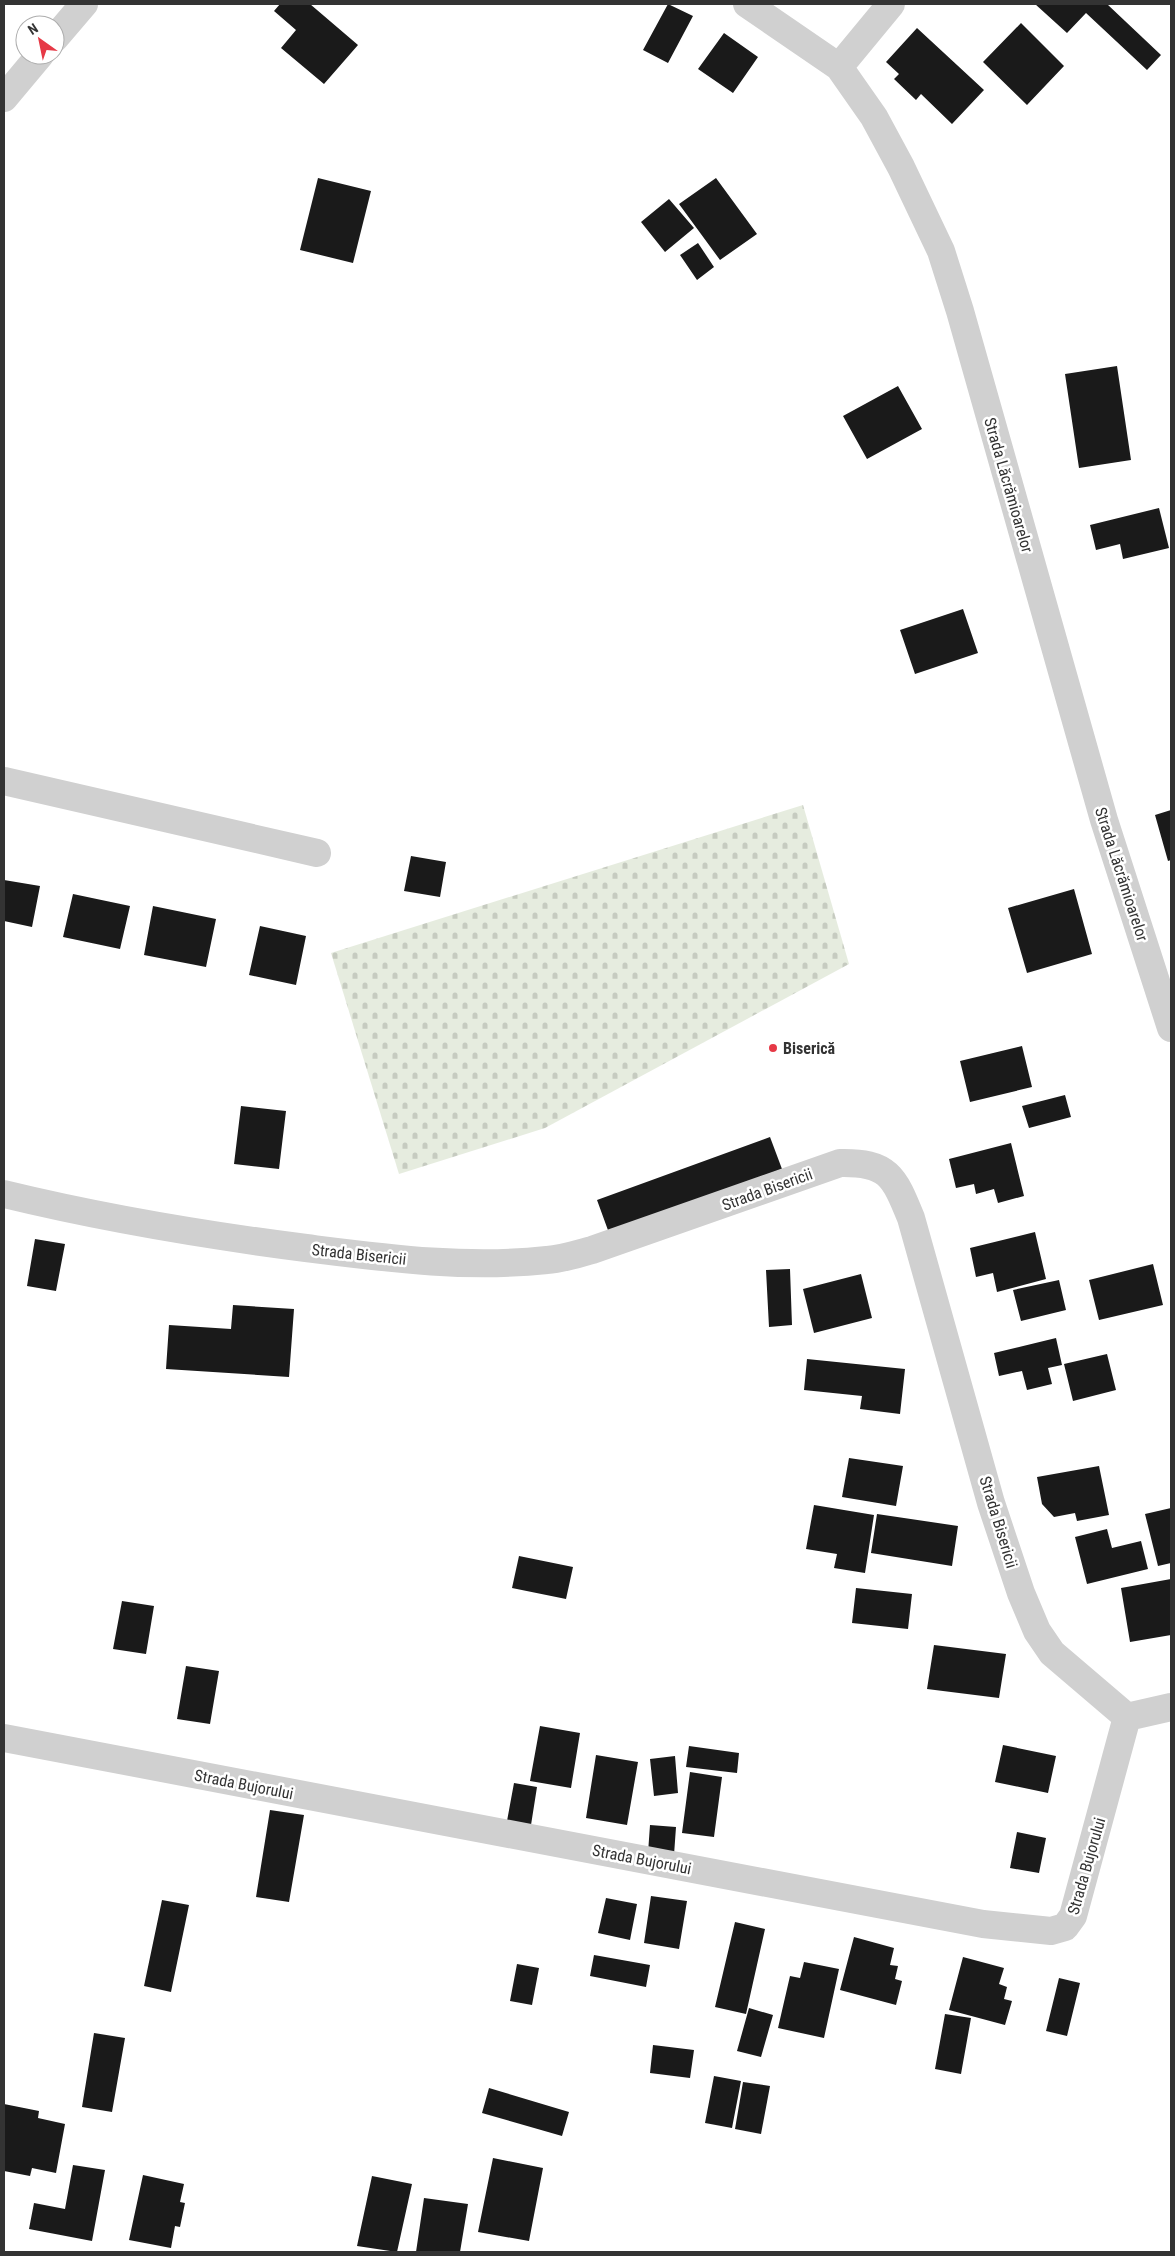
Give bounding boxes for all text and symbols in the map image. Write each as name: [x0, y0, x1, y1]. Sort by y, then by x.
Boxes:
north arrow: [15, 15, 65, 65]
text: N: [25, 20, 41, 38]
street label: Strada Lăcrămioarelor: [980, 415, 1037, 555]
street label: Strada Lăcrămioarelor: [1091, 805, 1152, 944]
place label: Biserică: [783, 1039, 836, 1058]
marker: Biserică: [767, 1042, 779, 1054]
street label: Strada Bisericii: [719, 1164, 815, 1215]
street label: Strada Bisericii: [311, 1240, 407, 1269]
street label: Strada Bisericii: [976, 1474, 1021, 1570]
street label: Strada Bujorului: [193, 1766, 295, 1803]
street label: Strada Bujorului: [1064, 1815, 1109, 1917]
street label: Strada Bujorului: [591, 1841, 693, 1878]

